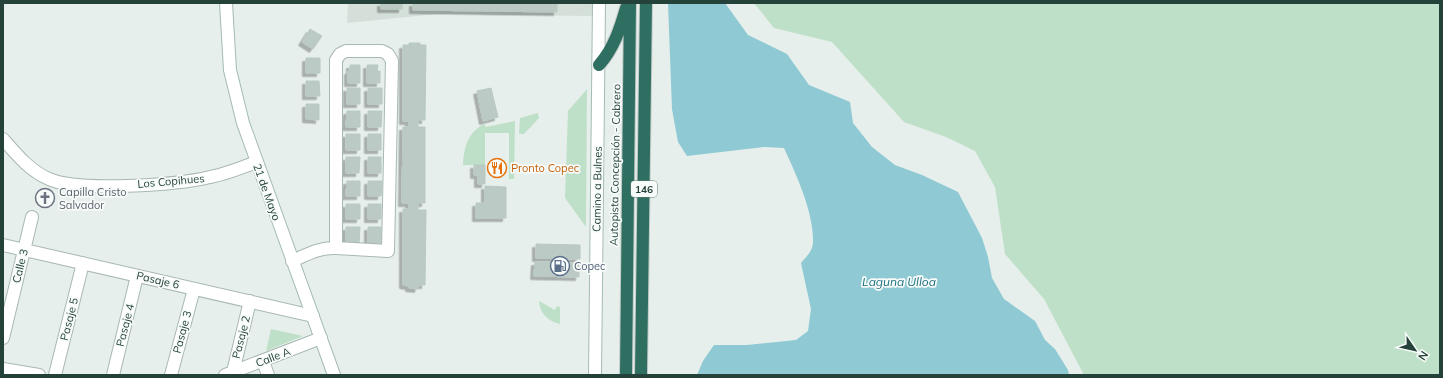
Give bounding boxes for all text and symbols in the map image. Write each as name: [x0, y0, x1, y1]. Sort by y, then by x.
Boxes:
street label: Autopista Concepción - Cabrero: [607, 84, 623, 246]
street label: Camino a Bulnes: [589, 146, 605, 232]
restaurant icon: Pronto Copec: [486, 157, 508, 179]
place label: Pronto Copec: [511, 161, 580, 175]
street label: 21 de Mayo: [250, 162, 284, 222]
street label: Los Copihues: [137, 171, 205, 191]
road number: 146: [631, 181, 657, 197]
place label: Capilla Cristo Salvador: [59, 185, 126, 212]
church icon: Capilla Cristo Salvador: [34, 187, 56, 209]
street label: Calle 3: [9, 248, 31, 284]
fuel station icon: Copec: [549, 255, 571, 277]
place label: Copec: [574, 259, 606, 273]
street label: Pasaje 6: [135, 268, 181, 292]
water label: Laguna Ulloa: [862, 274, 936, 289]
street label: Pasaje 5: [57, 296, 81, 342]
street label: Pasaje 4: [113, 302, 137, 348]
street label: Pasaje 3: [170, 309, 194, 355]
street label: Pasaje 2: [229, 314, 253, 360]
north arrow: [1395, 330, 1435, 370]
street label: Calle A: [254, 344, 292, 370]
text: N: [1415, 348, 1431, 363]

